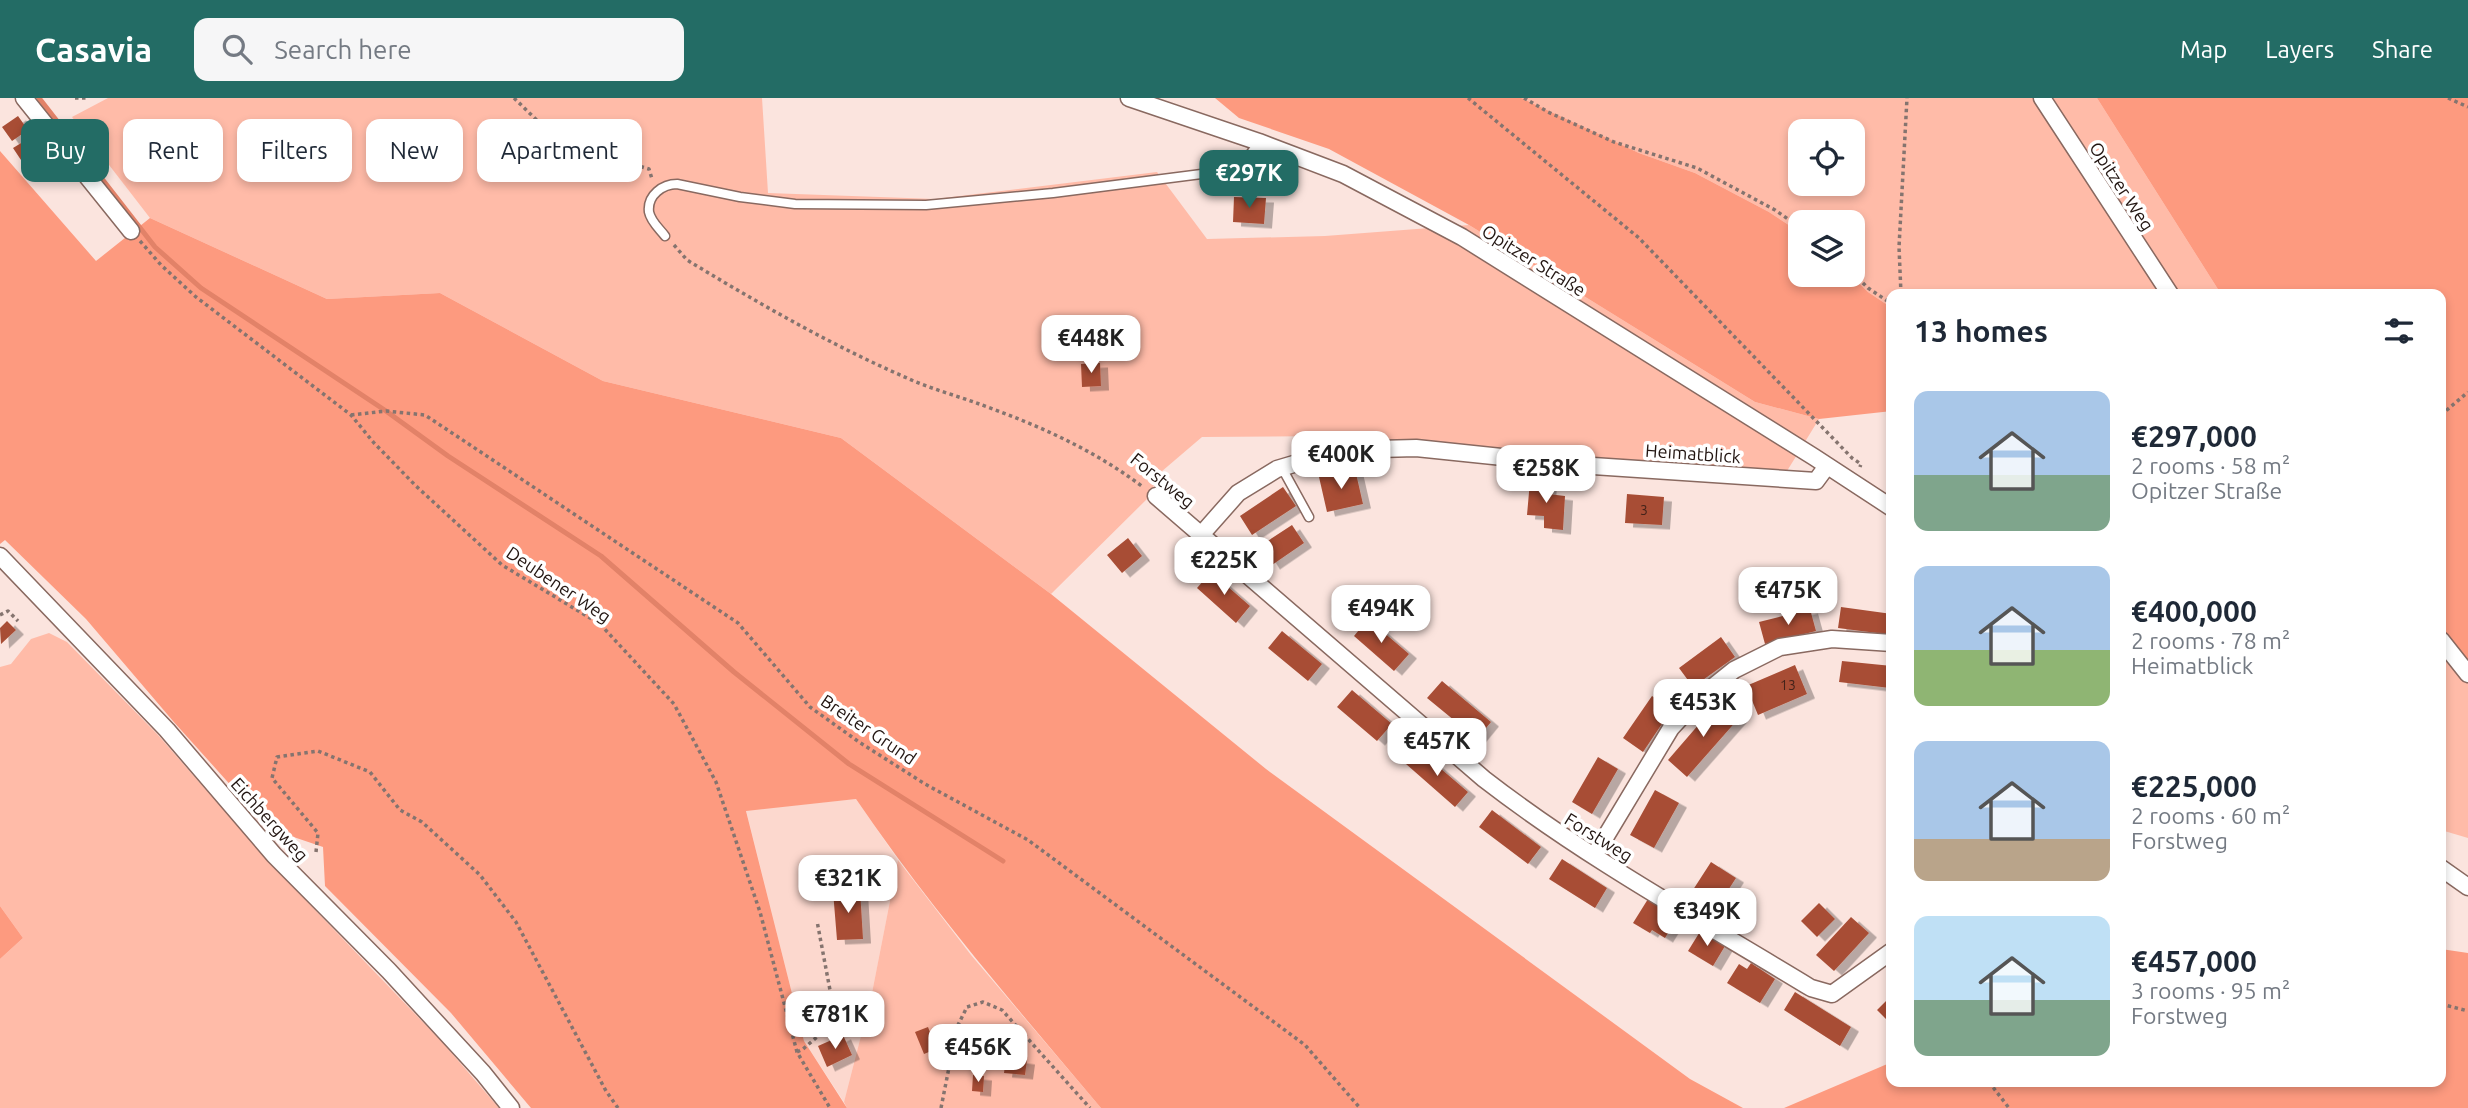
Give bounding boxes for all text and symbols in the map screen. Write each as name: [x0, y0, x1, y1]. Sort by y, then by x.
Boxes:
search box: [194, 18, 684, 81]
icon: search: [218, 30, 256, 68]
text: Casavia: [35, 31, 152, 68]
text: Search here: [274, 35, 412, 64]
text: Map: [2180, 36, 2227, 63]
text: Layers: [2265, 36, 2334, 63]
text: Share: [2372, 36, 2433, 63]
chip: Buy: [21, 119, 109, 182]
chip: Rent: [123, 119, 223, 182]
chip: Filters: [237, 119, 352, 182]
chip: New: [366, 119, 463, 182]
chip: Apartment: [477, 119, 642, 182]
map controls: [1788, 119, 1865, 287]
button: locate: [1788, 119, 1865, 196]
street label: Opitzer Weg: [2086, 138, 2158, 234]
pin: €297K: [1200, 150, 1298, 210]
text: €297K: [1215, 160, 1283, 185]
button: layers: [1788, 210, 1865, 287]
street label: Opitzer Straße: [1479, 220, 1589, 300]
icon: filters: [2380, 312, 2418, 350]
text: 13 homes: [1914, 314, 2048, 348]
pin: €448K: [1042, 316, 1140, 375]
text: €448K: [1057, 325, 1125, 350]
icon: home: [1970, 419, 2054, 503]
text: €297,000: [2131, 419, 2257, 453]
pin: €400K: [1292, 432, 1390, 491]
street label: Heimatblick: [1645, 440, 1741, 466]
text: €400K: [1307, 441, 1375, 466]
pin: €258K: [1497, 446, 1595, 505]
street label: Forstweg: [1127, 448, 1199, 512]
text: 2 rooms · 58 m²: [2131, 453, 2290, 478]
text: €258K: [1512, 455, 1580, 480]
text: Opitzer Straße: [2131, 478, 2282, 503]
house number: 3: [1640, 502, 1648, 518]
pin: €225K: [1175, 538, 1273, 597]
street label: Deubener Weg: [503, 542, 615, 626]
text: €225K: [1190, 547, 1258, 572]
pin: €475K: [1739, 568, 1837, 627]
text: €475K: [1754, 577, 1822, 602]
pin: €494K: [1332, 586, 1430, 645]
icon: home: [1970, 594, 2054, 678]
text: €400,000: [2131, 594, 2257, 628]
text: €494K: [1347, 595, 1415, 620]
text: 2 rooms · 78 m²: [2131, 628, 2290, 653]
text: Heimatblick: [2131, 653, 2253, 678]
house number: 13: [1780, 677, 1796, 693]
pin: €453K: [1654, 680, 1752, 739]
text: €453K: [1669, 689, 1737, 714]
street label: Breiter Grund: [818, 690, 920, 768]
pin: €457K: [1388, 718, 1486, 778]
text: €457K: [1403, 728, 1471, 753]
icon: home: [1970, 769, 2054, 853]
text: €225,000: [2131, 769, 2257, 803]
street label: Eichbergweg: [227, 773, 313, 865]
text: 2 rooms · 60 m²: [2131, 803, 2290, 828]
street label: Forstweg: [1561, 808, 1637, 866]
text: Forstweg: [2131, 828, 2228, 853]
pin: €321K: [799, 856, 897, 915]
text: €321K: [814, 865, 882, 890]
pin: €349K: [1658, 888, 1756, 948]
text: €349K: [1673, 898, 1741, 923]
icon: home: [1970, 944, 2054, 1028]
text: €457,000: [2131, 944, 2257, 978]
text: 3 rooms · 95 m²: [2131, 978, 2290, 1003]
pin: €781K: [786, 992, 884, 1051]
text: €781K: [801, 1001, 869, 1026]
text: Forstweg: [2131, 1003, 2228, 1028]
pin: €456K: [929, 1024, 1027, 1084]
text: €456K: [944, 1034, 1012, 1059]

